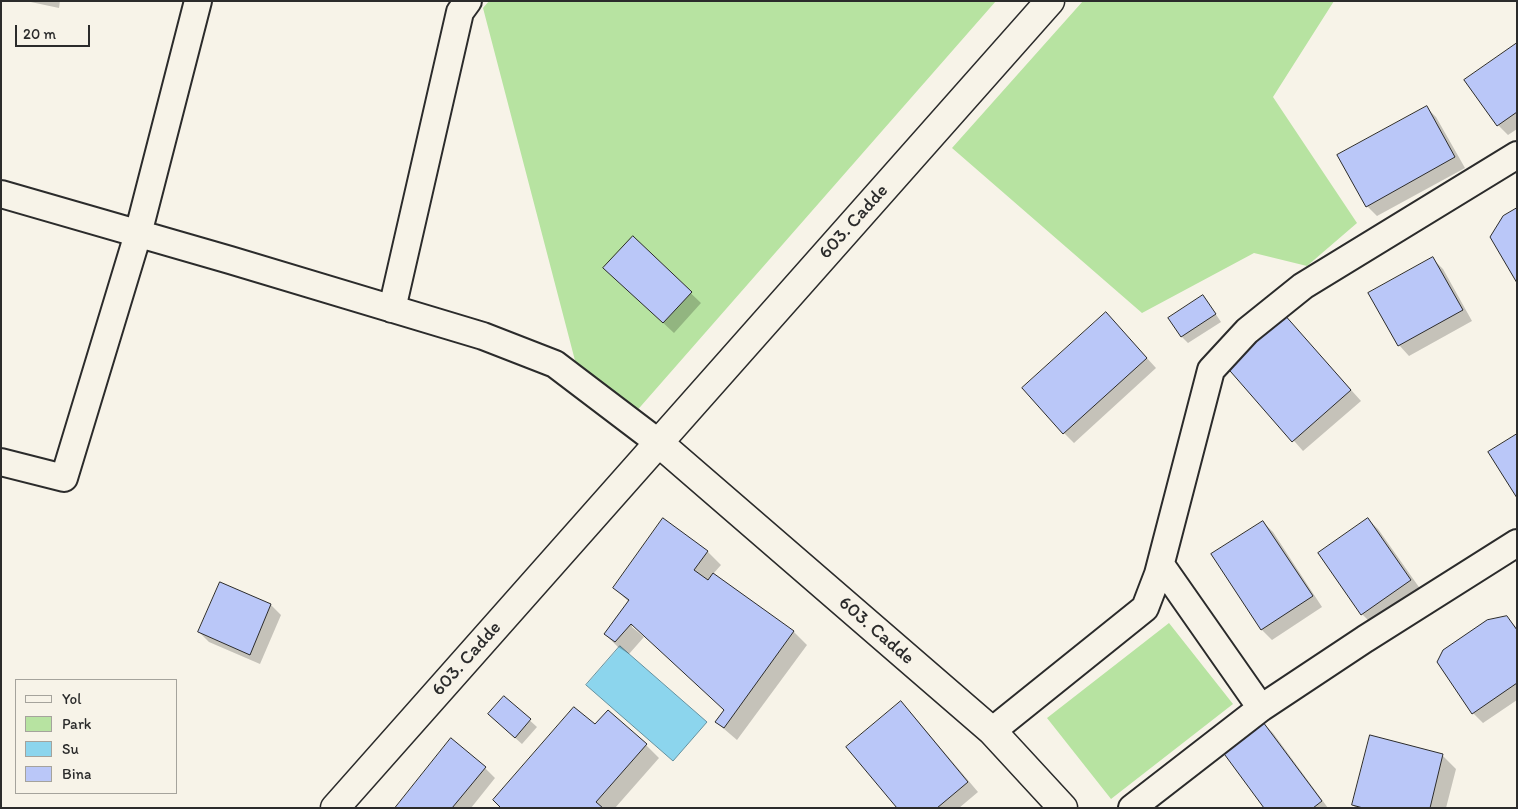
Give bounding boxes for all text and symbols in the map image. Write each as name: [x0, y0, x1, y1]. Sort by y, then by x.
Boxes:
scale bar: [18, 15, 92, 47]
text: 20 m: [23, 25, 56, 43]
street label: 603. Cadde: [814, 180, 894, 264]
street label: 603. Cadde: [833, 592, 919, 670]
street label: 603. Cadde: [427, 617, 507, 701]
legend: [15, 679, 178, 794]
text: Yol: [62, 690, 81, 708]
text: Park: [62, 715, 92, 733]
text: Su: [62, 740, 79, 758]
text: Bina: [62, 765, 91, 783]

